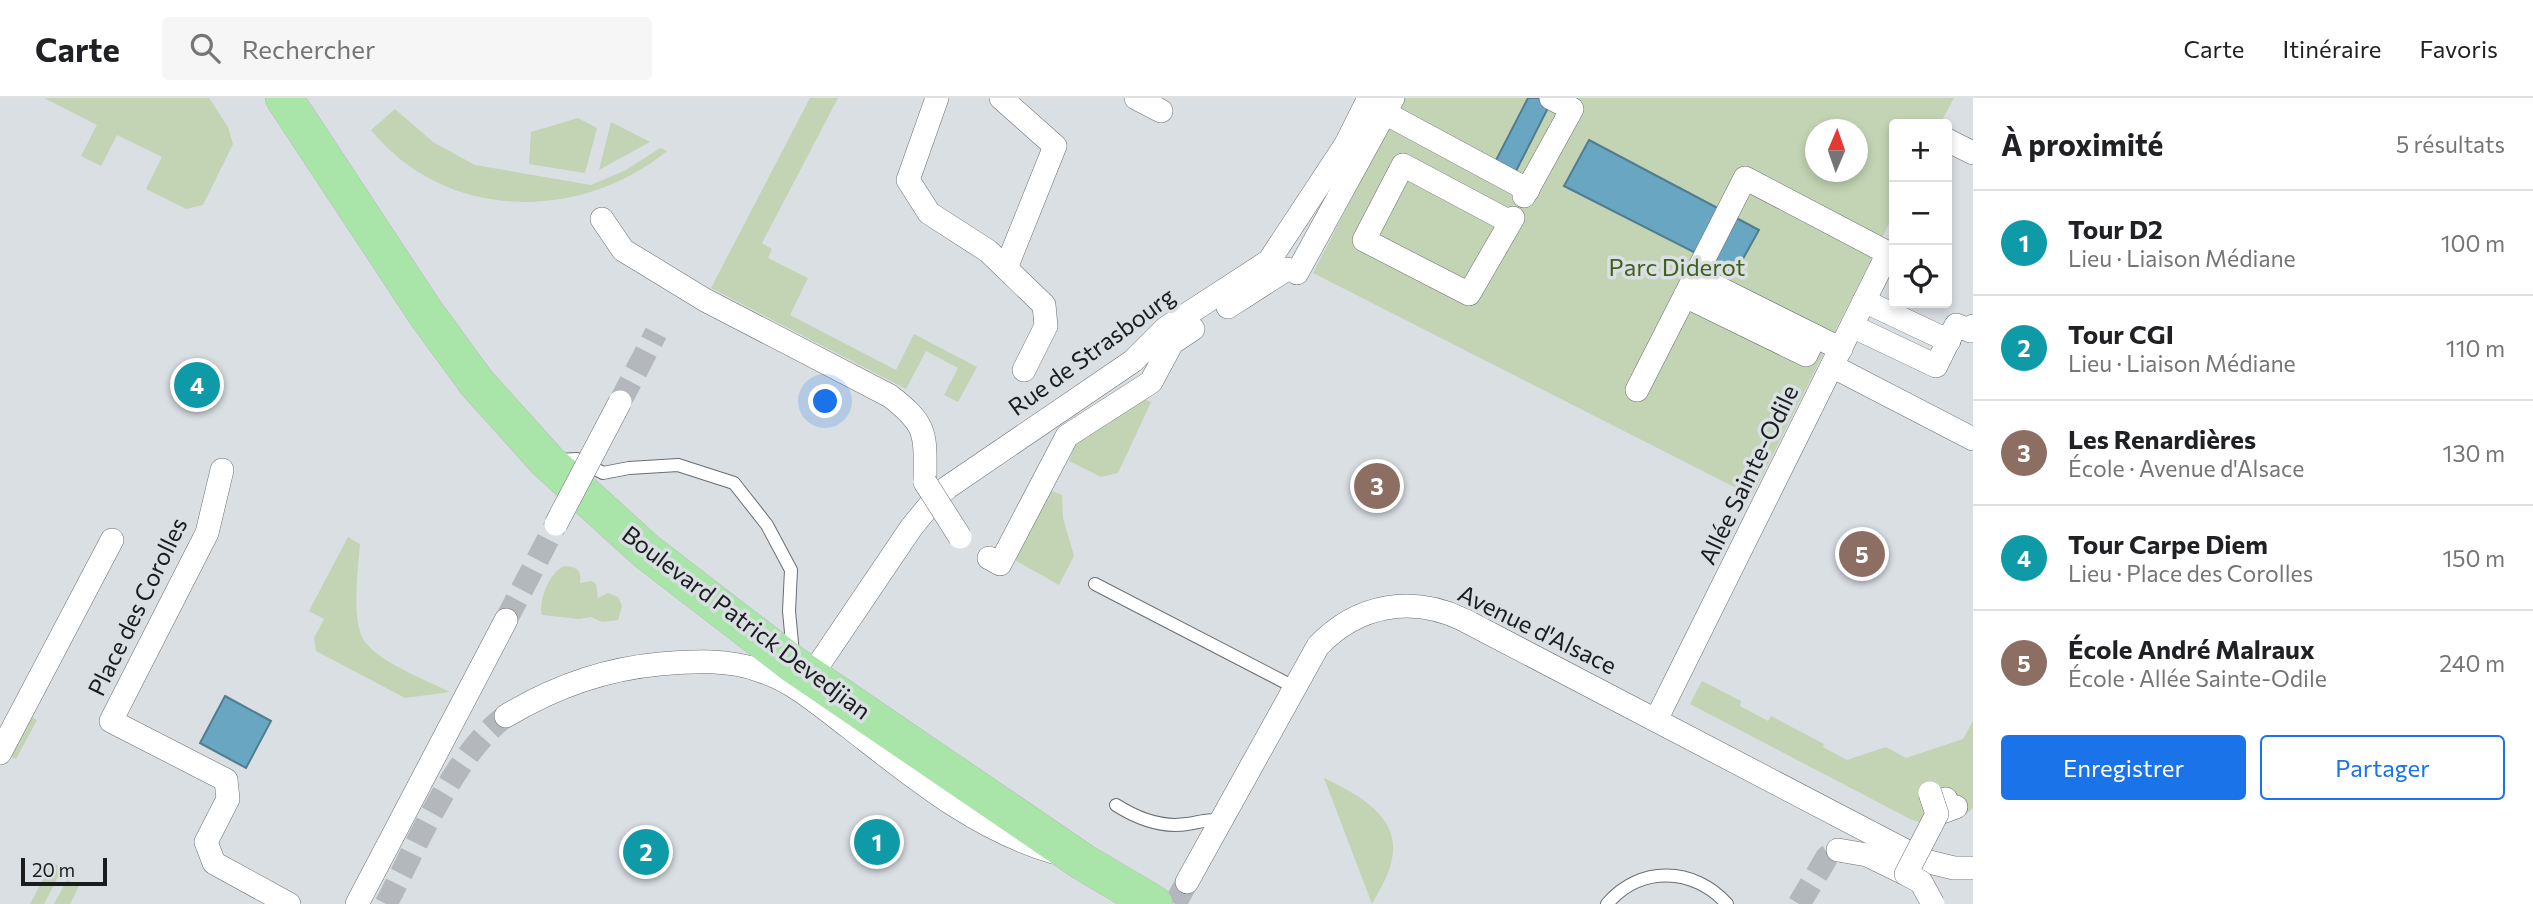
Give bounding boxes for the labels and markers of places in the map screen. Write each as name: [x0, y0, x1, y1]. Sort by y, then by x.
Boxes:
pin: 4: [174, 359, 220, 411]
pin: 3: [1354, 460, 1400, 512]
pin: 5: [1839, 528, 1885, 580]
pin: 1: [854, 816, 900, 868]
pin: 2: [623, 826, 669, 878]

